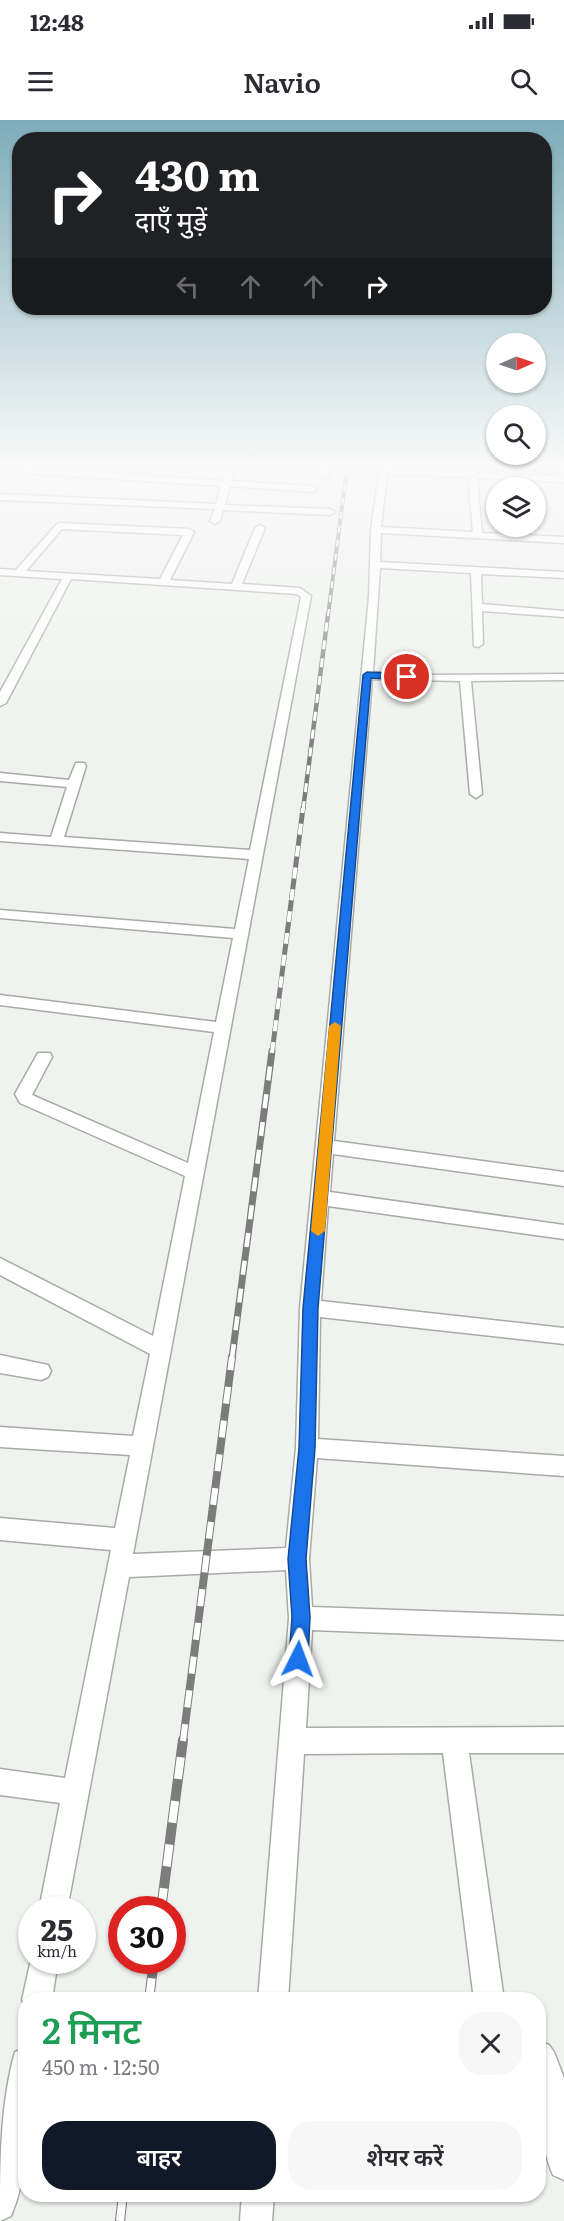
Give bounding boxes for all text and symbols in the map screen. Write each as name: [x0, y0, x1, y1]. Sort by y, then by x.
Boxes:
text: 12:48: [30, 5, 84, 38]
text: Navio: [243, 61, 321, 101]
icon: menu: [24, 65, 57, 98]
icon: search: [507, 65, 540, 98]
text: 430 m: [135, 142, 260, 204]
icon: right: [36, 156, 114, 234]
text: दाएँ मुड़ें: [135, 199, 207, 239]
icon: left: [171, 270, 204, 303]
icon: ahead: [234, 270, 267, 303]
icon: ahead: [297, 270, 330, 303]
icon: right: [360, 270, 393, 303]
north arrow: [486, 333, 546, 393]
map controls: [486, 333, 546, 537]
button: search: [486, 405, 546, 465]
button: layers: [486, 477, 546, 537]
pin: [381, 651, 432, 702]
icon: arrive: [390, 660, 423, 693]
position arrow: [266, 1627, 330, 1691]
speed limit sign: 30: [108, 1896, 186, 1974]
text: 25: [41, 1906, 73, 1950]
text: km/h: [37, 1939, 77, 1962]
text: 2 मिनट: [42, 2002, 141, 2055]
button: close: [459, 2012, 522, 2075]
text: 450 m · 12:50: [42, 2051, 159, 2081]
button: बाहर: [42, 2121, 276, 2190]
button: शेयर करें: [288, 2121, 522, 2190]

